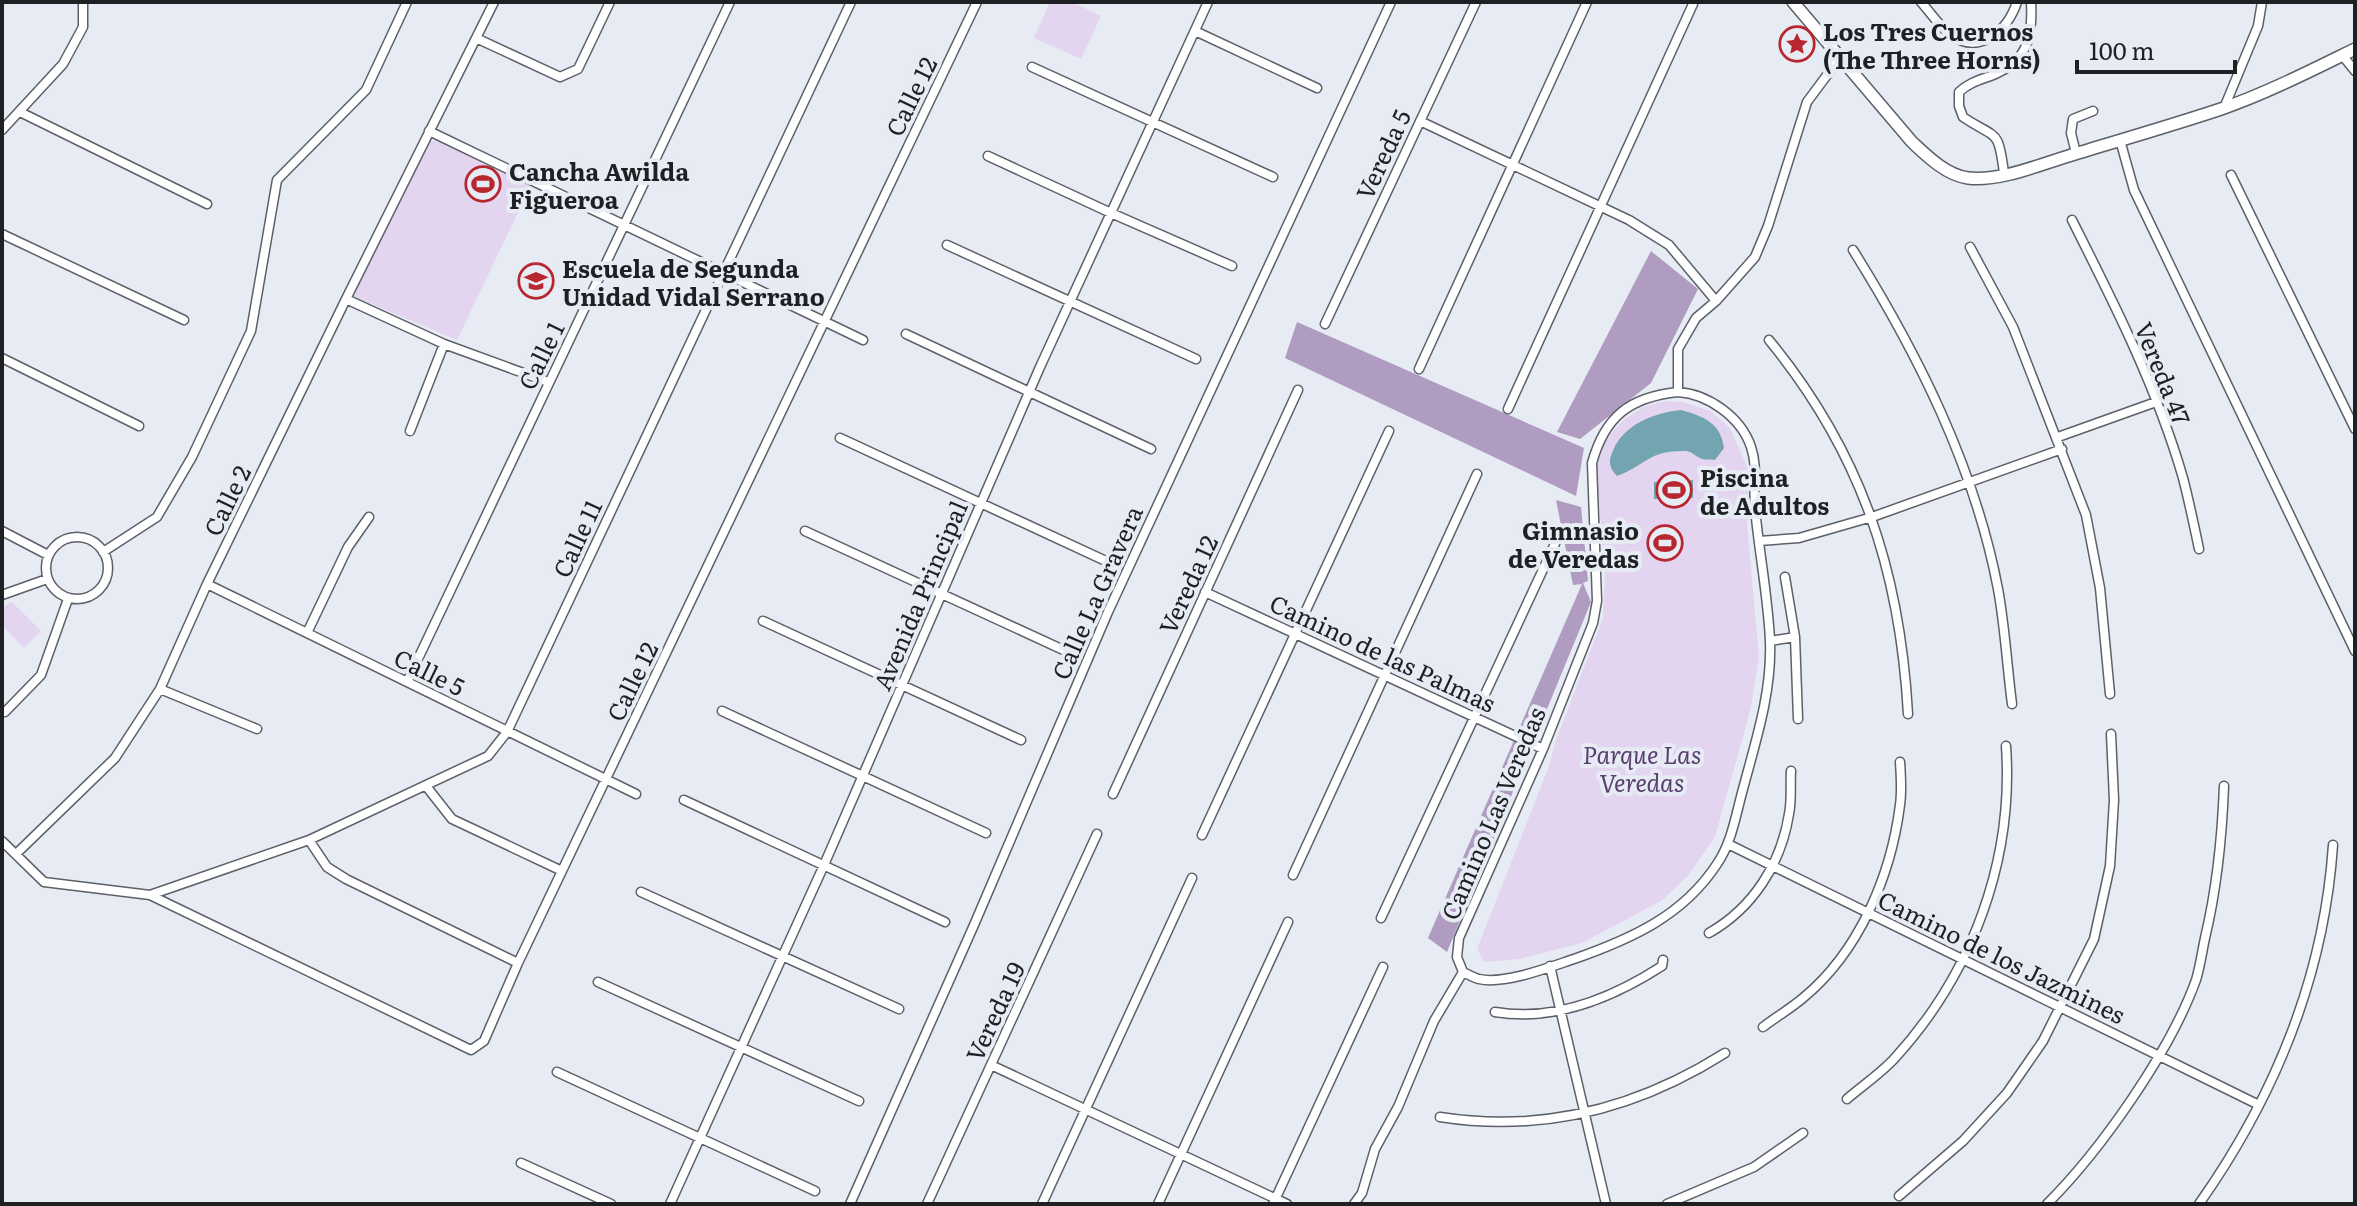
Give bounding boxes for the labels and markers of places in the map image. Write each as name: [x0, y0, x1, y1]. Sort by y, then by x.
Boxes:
place label: Los Tres Cuernos (The Three Horns): [1823, 13, 2041, 76]
place icon: Los Tres Cuernos (The Three Horns): [1778, 25, 1816, 63]
place label: Cancha Awilda Figueroa: [509, 153, 689, 216]
sports icon: Cancha Awilda Figueroa: [464, 165, 502, 203]
place label: Escuela de Segunda Unidad Vidal Serrano: [562, 250, 825, 313]
school or university icon: Escuela de Segunda Unidad Vidal Serrano: [517, 262, 555, 300]
place label: Piscina de Adultos: [1700, 459, 1829, 522]
sports icon: Piscina de Adultos: [1655, 471, 1693, 509]
place label: Gimnasio de Veredas: [1508, 512, 1639, 575]
sports icon: Gimnasio de Veredas: [1646, 524, 1684, 562]

